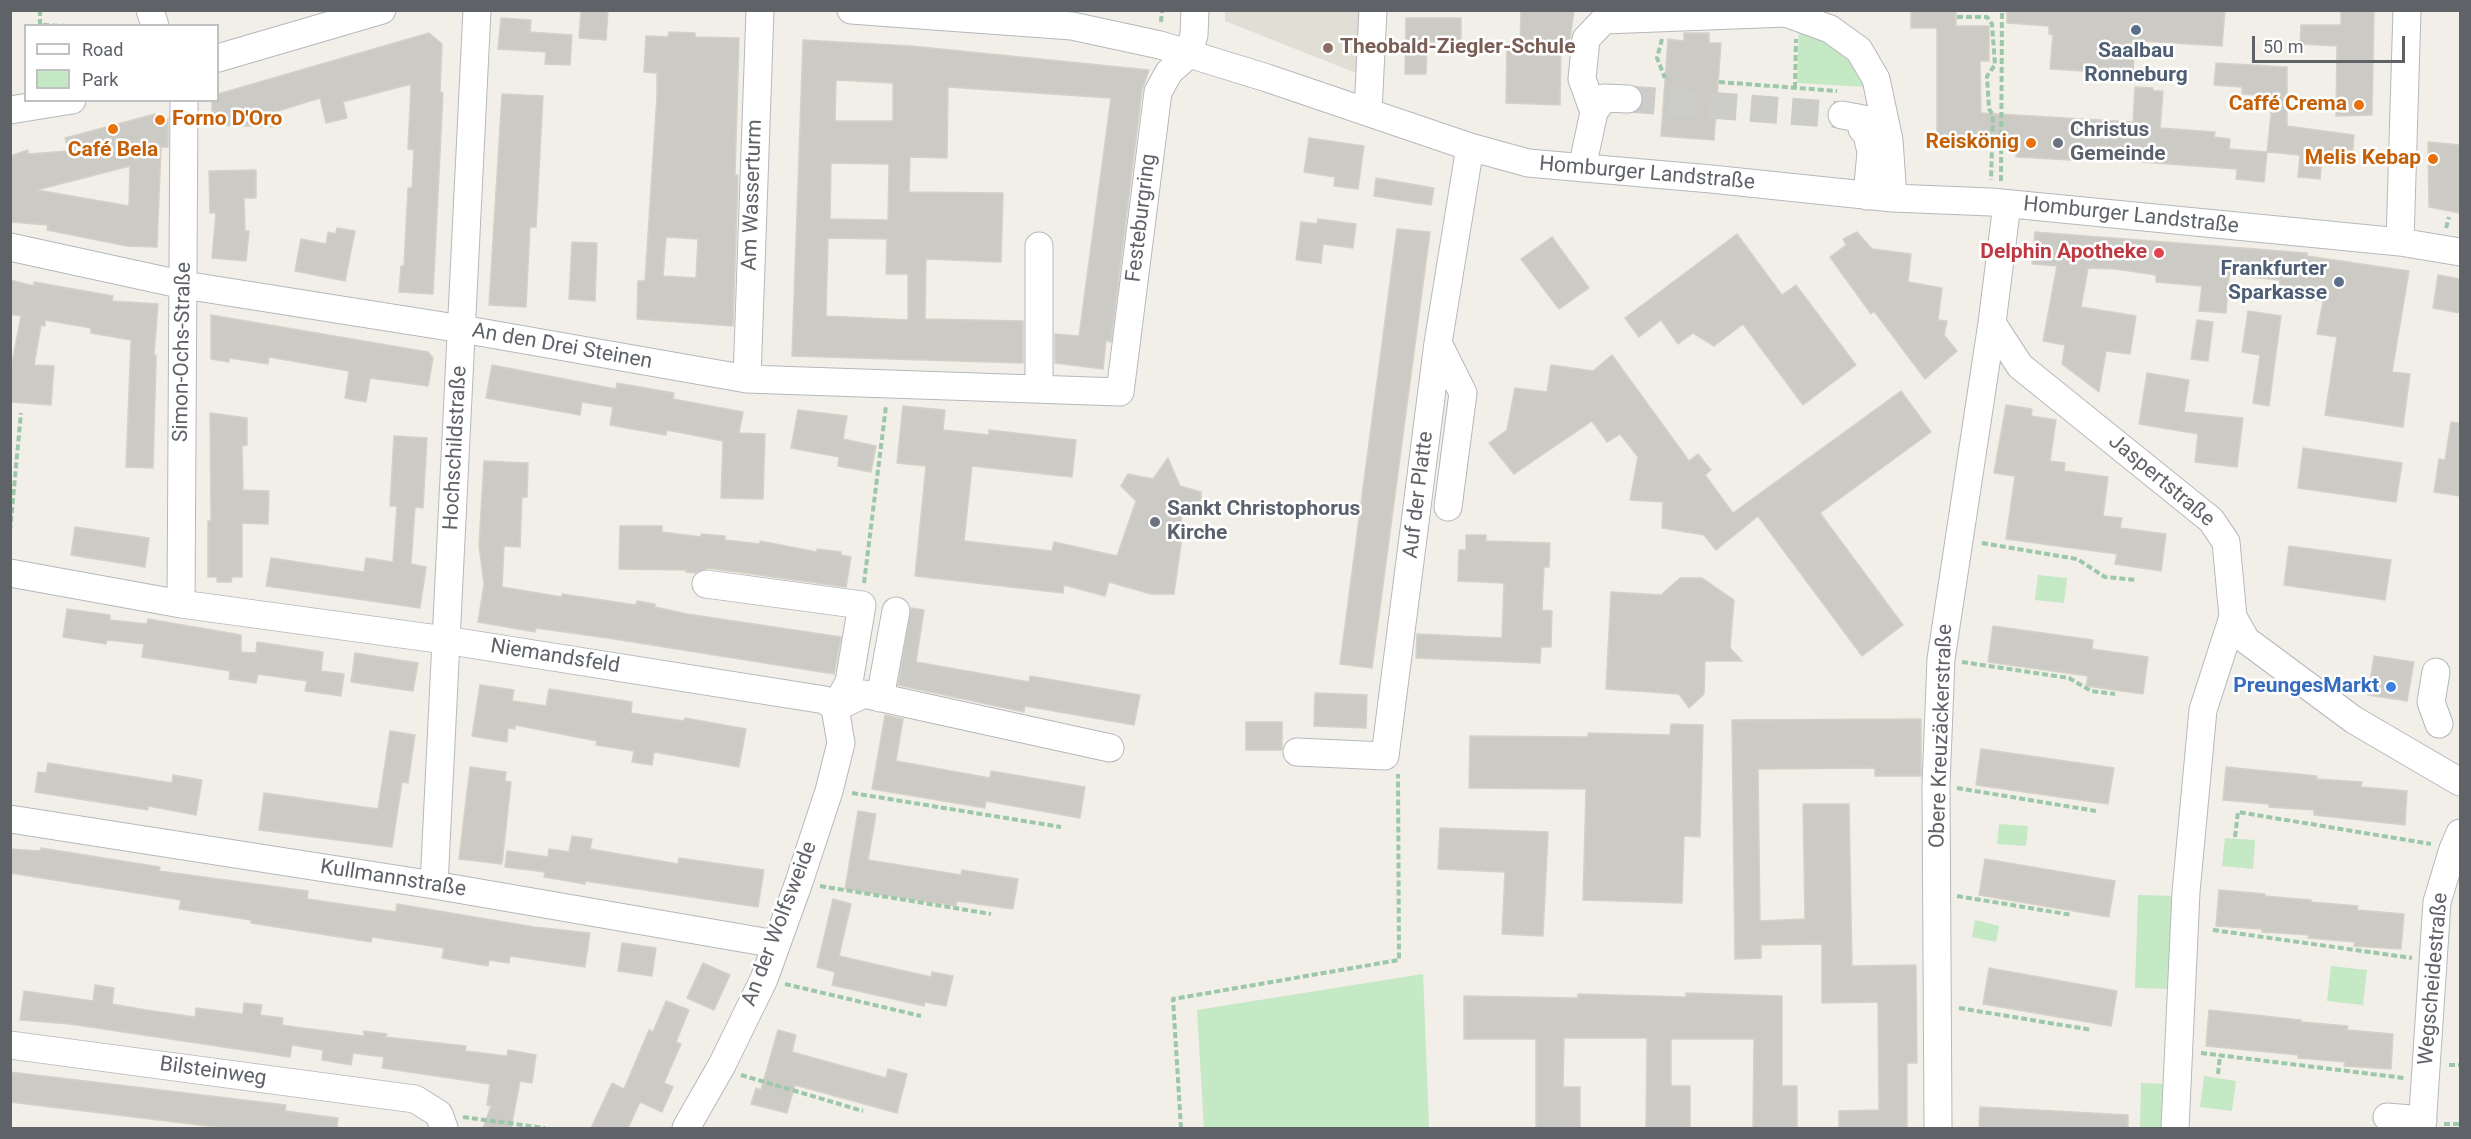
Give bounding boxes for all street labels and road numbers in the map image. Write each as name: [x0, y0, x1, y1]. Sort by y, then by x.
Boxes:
street label: Am Wasserturm: [738, 119, 768, 271]
street label: Festeburgring: [1122, 152, 1162, 284]
street label: Homburger Landstraße: [1538, 152, 1756, 196]
street label: Homburger Landstraße: [2022, 192, 2240, 240]
street label: Simon-Ochs-Straße: [169, 262, 197, 442]
street label: An den Drei Steinen: [470, 319, 654, 375]
street label: Hochschildstraße: [439, 365, 473, 531]
street label: Jaspertstraße: [2103, 429, 2219, 533]
street label: Auf der Platte: [1399, 430, 1439, 560]
street label: Obere Kreuzäckerstraße: [1925, 623, 1959, 849]
street label: Niemandsfeld: [489, 634, 621, 680]
street label: An der Wolfsweide: [737, 838, 823, 1010]
street label: Kullmannstraße: [318, 855, 468, 903]
street label: Wegscheidestraße: [2414, 892, 2454, 1066]
street label: Bilsteinweg: [158, 1052, 268, 1092]

